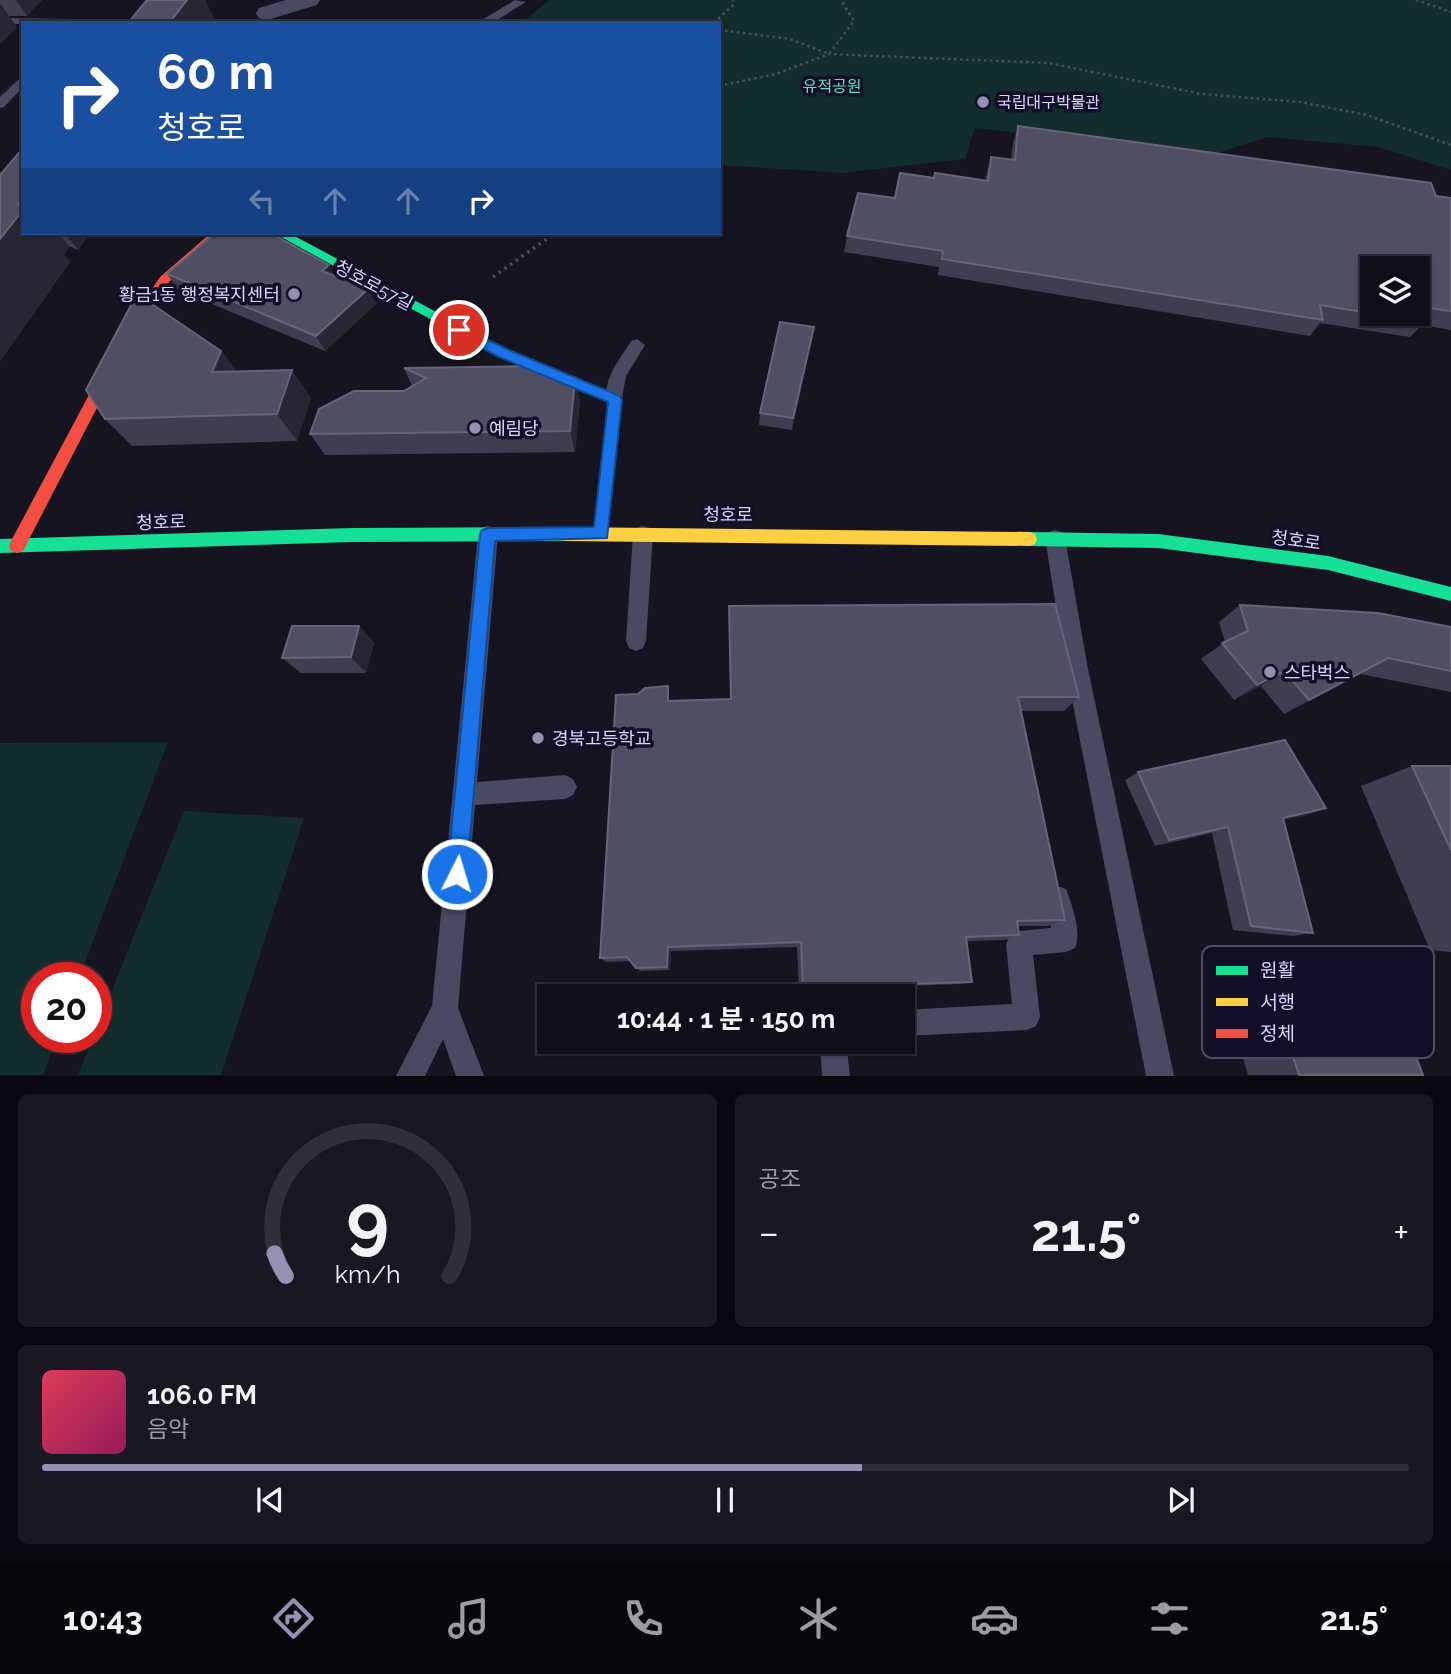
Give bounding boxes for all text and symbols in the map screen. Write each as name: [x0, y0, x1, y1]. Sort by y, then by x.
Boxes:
text: 60 m: [157, 43, 274, 100]
icon: right: [42, 49, 133, 140]
park label: 유적공원: [803, 77, 861, 96]
place label: 국립대구박물관: [997, 93, 1100, 112]
marker: 국립대구박물관: [975, 94, 991, 110]
text: 청호로: [157, 109, 245, 146]
icon: left: [243, 182, 281, 220]
icon: ahead: [316, 182, 354, 220]
icon: ahead: [389, 182, 427, 220]
icon: right: [462, 182, 500, 220]
street label: 청호로57길: [331, 256, 417, 314]
map controls: [1360, 256, 1430, 326]
button: layers: [1360, 256, 1430, 326]
place label: 황금1동 행정복지센터: [119, 284, 280, 305]
marker: 황금1동 행정복지센터: [286, 286, 302, 302]
pin: [429, 300, 489, 360]
icon: arrive: [440, 311, 478, 349]
place label: 예림당: [489, 418, 539, 439]
marker: 예림당: [467, 420, 483, 436]
street label: 청호로: [703, 504, 753, 525]
street label: 청호로: [136, 511, 186, 533]
street label: 청호로: [1270, 526, 1322, 554]
place label: 스타벅스: [1284, 662, 1350, 683]
marker: 스타벅스: [1262, 664, 1278, 680]
place label: 경북고등학교: [552, 728, 651, 749]
marker: 경북고등학교: [530, 730, 546, 746]
position arrow: [420, 837, 494, 911]
legend: [1202, 946, 1434, 1058]
text: 원활: [1260, 959, 1295, 981]
speed limit sign: 20: [21, 962, 112, 1053]
text: 서행: [1260, 991, 1295, 1013]
text: 10:44 · 1 분 · 150 m: [617, 1004, 835, 1034]
text: 정체: [1260, 1022, 1295, 1044]
text: 공조: [759, 1165, 801, 1192]
text: 9: [346, 1179, 389, 1264]
text: 21.5°: [1031, 1202, 1141, 1263]
text: −: [759, 1210, 779, 1255]
text: +: [1393, 1210, 1409, 1255]
text: km/h: [334, 1259, 400, 1289]
text: 106.0 FM: [147, 1380, 257, 1410]
text: 음악: [147, 1415, 189, 1442]
icon: previous: [251, 1481, 289, 1519]
icon: pause: [706, 1481, 744, 1519]
icon: next: [1162, 1481, 1200, 1519]
icon: directions: [269, 1594, 318, 1643]
icon: music: [444, 1594, 493, 1643]
icon: phone: [619, 1594, 668, 1643]
icon: climate: [794, 1594, 843, 1643]
icon: car: [970, 1594, 1019, 1643]
icon: filters: [1145, 1594, 1194, 1643]
text: 10:43: [63, 1600, 143, 1637]
text: 21.5°: [1320, 1600, 1388, 1637]

